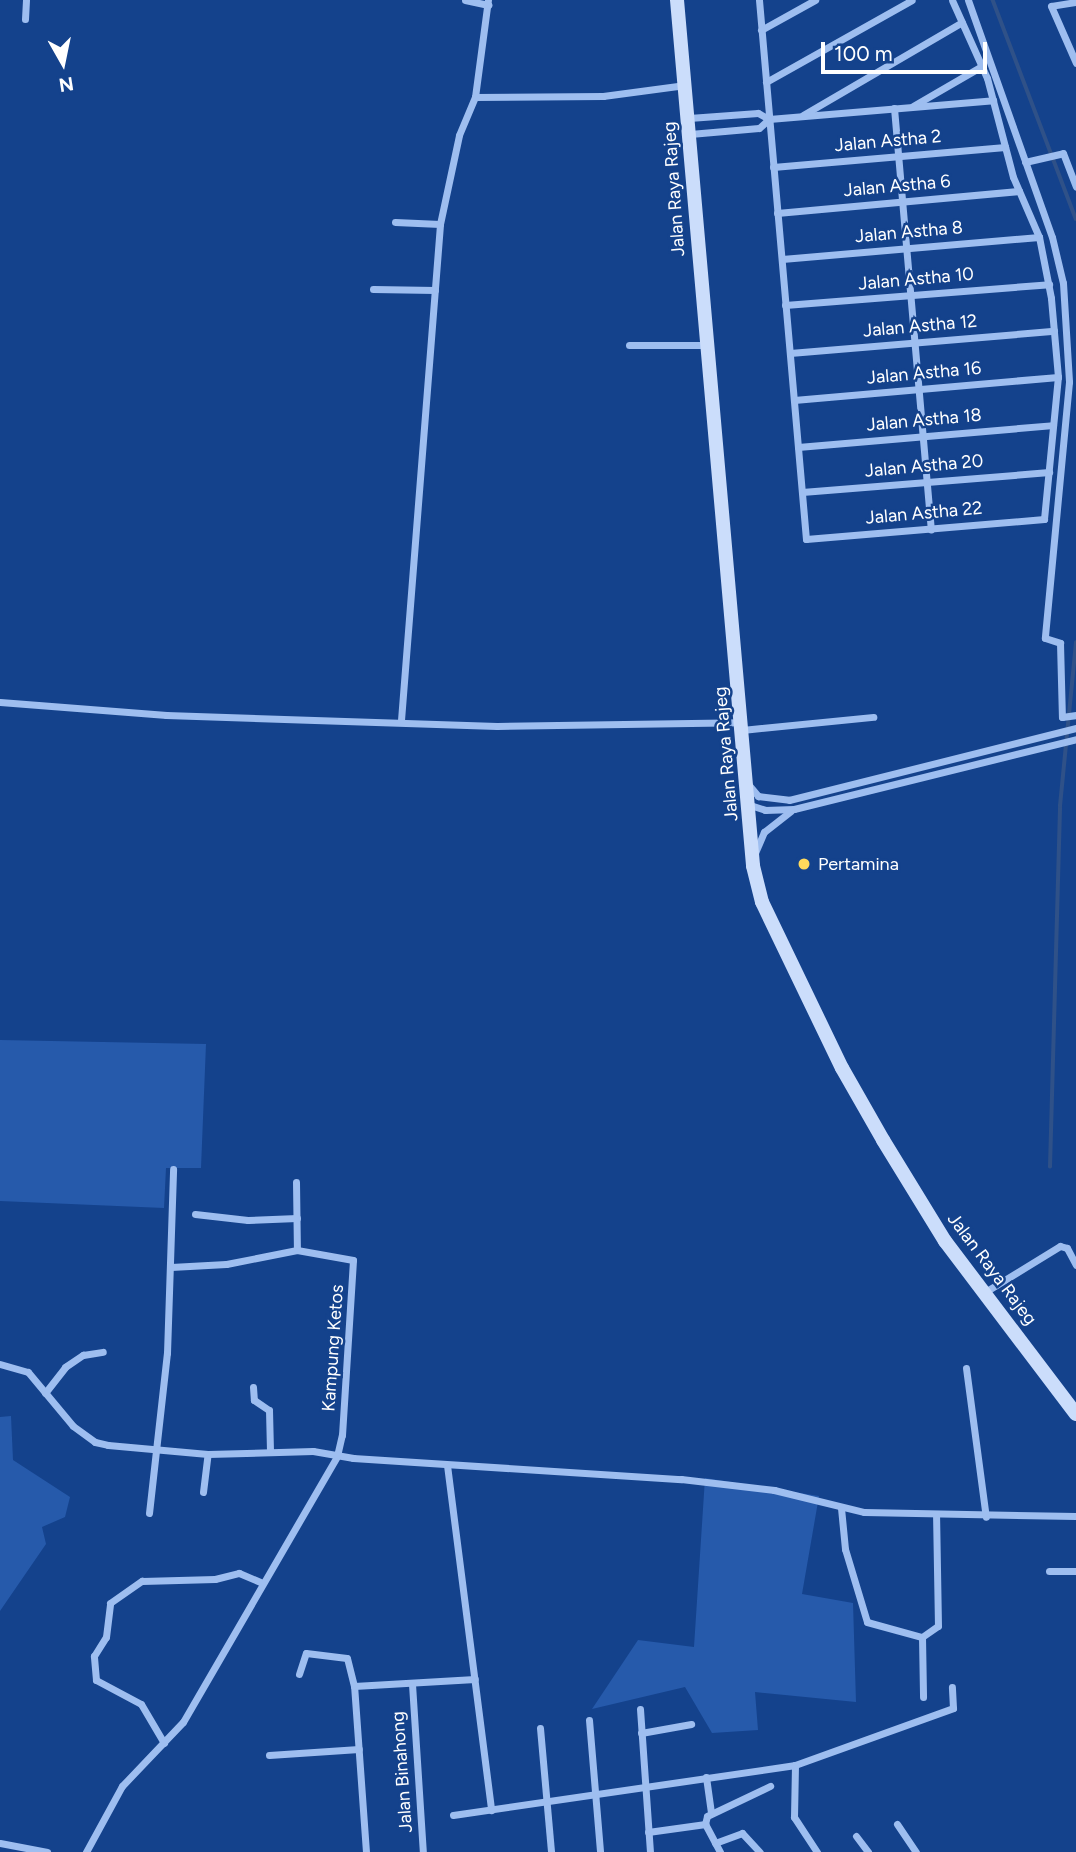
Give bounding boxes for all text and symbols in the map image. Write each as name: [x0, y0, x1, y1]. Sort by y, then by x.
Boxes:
north arrow: [28, 28, 98, 98]
scale bar: [824, 28, 990, 72]
text: 100 m: [834, 41, 893, 66]
text: N: [57, 72, 75, 97]
street label: Jalan Raya Rajeg: [659, 121, 689, 257]
street label: Jalan Astha 2: [834, 126, 942, 156]
street label: Jalan Astha 6: [843, 171, 951, 201]
street label: Jalan Astha 8: [854, 217, 964, 247]
street label: Jalan Astha 10: [857, 263, 975, 295]
street label: Jalan Astha 12: [862, 310, 978, 342]
street label: Jalan Astha 16: [866, 357, 982, 389]
street label: Jalan Astha 18: [865, 404, 983, 436]
street label: Jalan Astha 20: [864, 450, 984, 482]
street label: Jalan Astha 22: [865, 497, 983, 529]
street label: Jalan Raya Rajeg: [709, 686, 743, 822]
place label: Pertamina: [818, 853, 899, 875]
marker: Pertamina: [796, 856, 812, 872]
street label: Jalan Raya Rajeg: [943, 1209, 1041, 1329]
street label: Kampung Ketos: [318, 1284, 348, 1412]
street label: Jalan Binahong: [387, 1711, 417, 1833]

